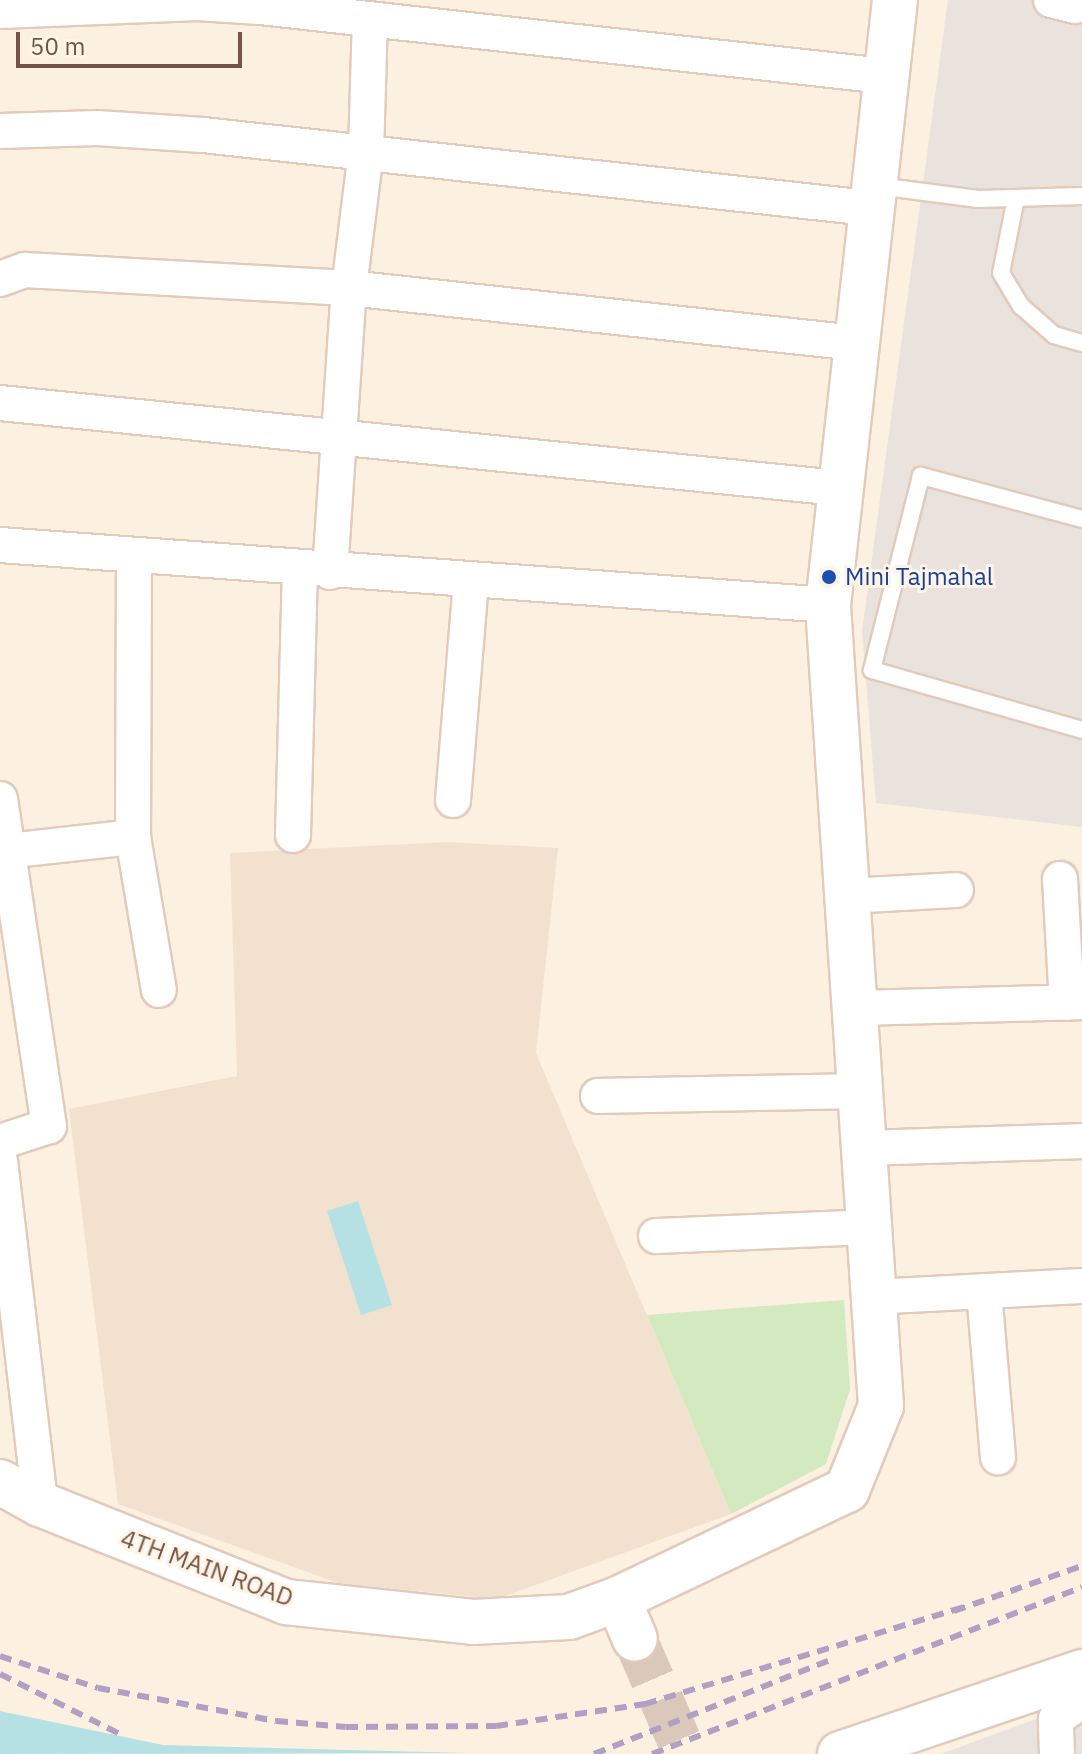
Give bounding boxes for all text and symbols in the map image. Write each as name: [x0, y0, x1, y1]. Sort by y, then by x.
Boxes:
scale bar: [20, 16, 246, 66]
text: 50 m: [30, 30, 85, 62]
place label: Mini Tajmahal: [845, 563, 993, 591]
marker: Mini Tajmahal: [820, 568, 838, 586]
street label: 4TH MAIN ROAD: [117, 1523, 297, 1613]

